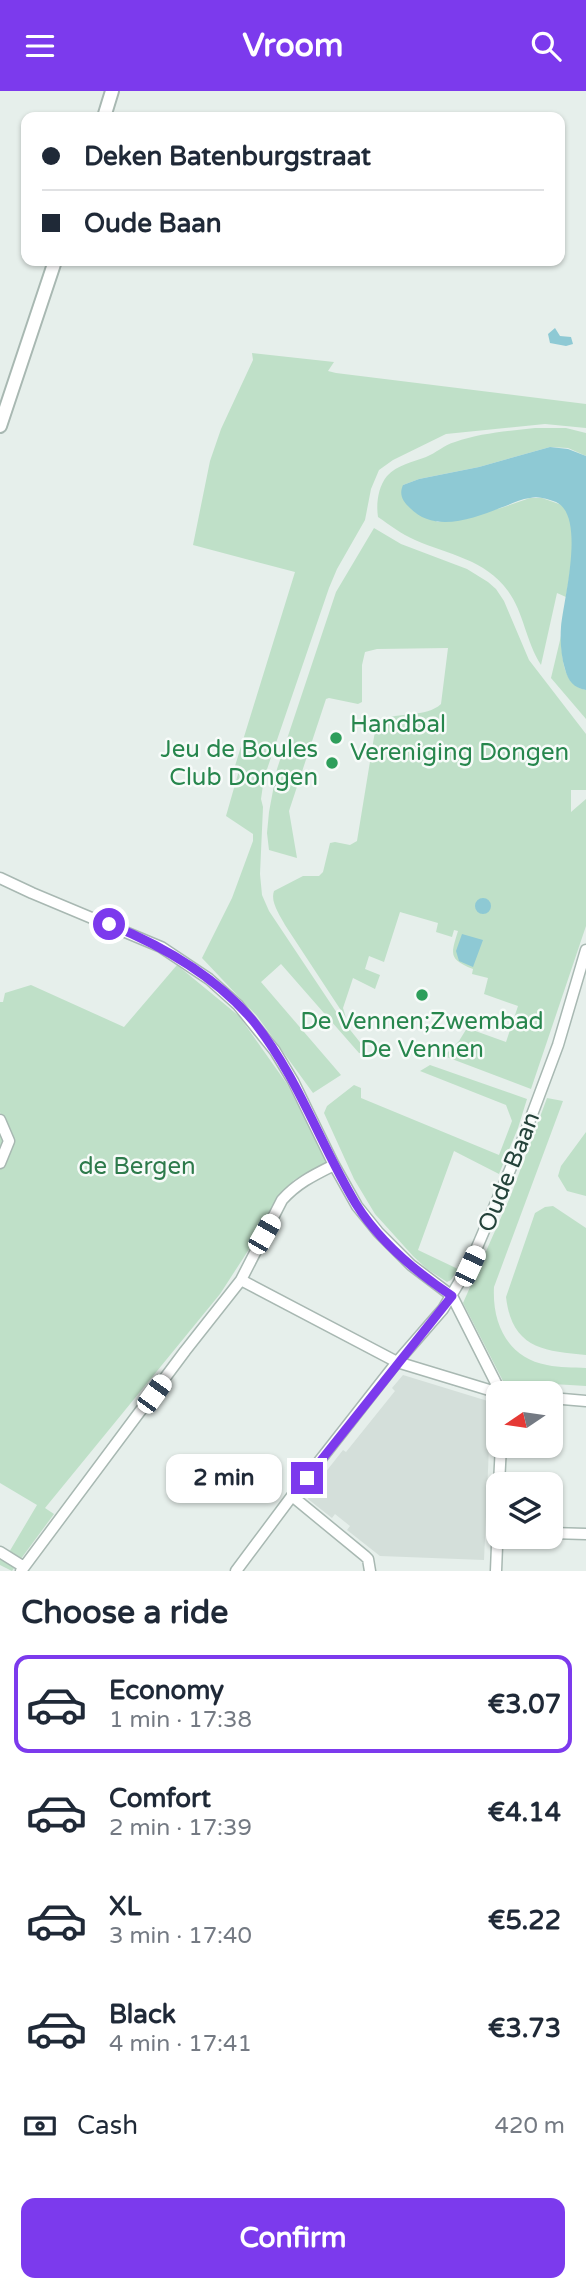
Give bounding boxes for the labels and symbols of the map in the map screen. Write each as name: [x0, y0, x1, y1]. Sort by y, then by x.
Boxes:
place label: Handbal Vereniging Dongen: [350, 710, 569, 767]
marker: Handbal Vereniging Dongen: [328, 730, 344, 746]
place label: Jeu de Boules Club Dongen: [161, 735, 318, 792]
marker: Jeu de Boules Club Dongen: [324, 755, 340, 771]
route start: [93, 908, 125, 940]
marker: De Vennen;Zwembad De Vennen: [414, 987, 430, 1003]
place label: De Vennen;Zwembad De Vennen: [300, 1007, 544, 1064]
street label: Oude Baan: [472, 1108, 546, 1236]
park label: de Bergen: [78, 1152, 196, 1181]
car: [245, 1211, 284, 1257]
car: [452, 1243, 489, 1289]
car: [134, 1371, 175, 1417]
north arrow: [486, 1381, 564, 1458]
callout: 2 min: [167, 1453, 282, 1503]
route end: [291, 1462, 323, 1494]

